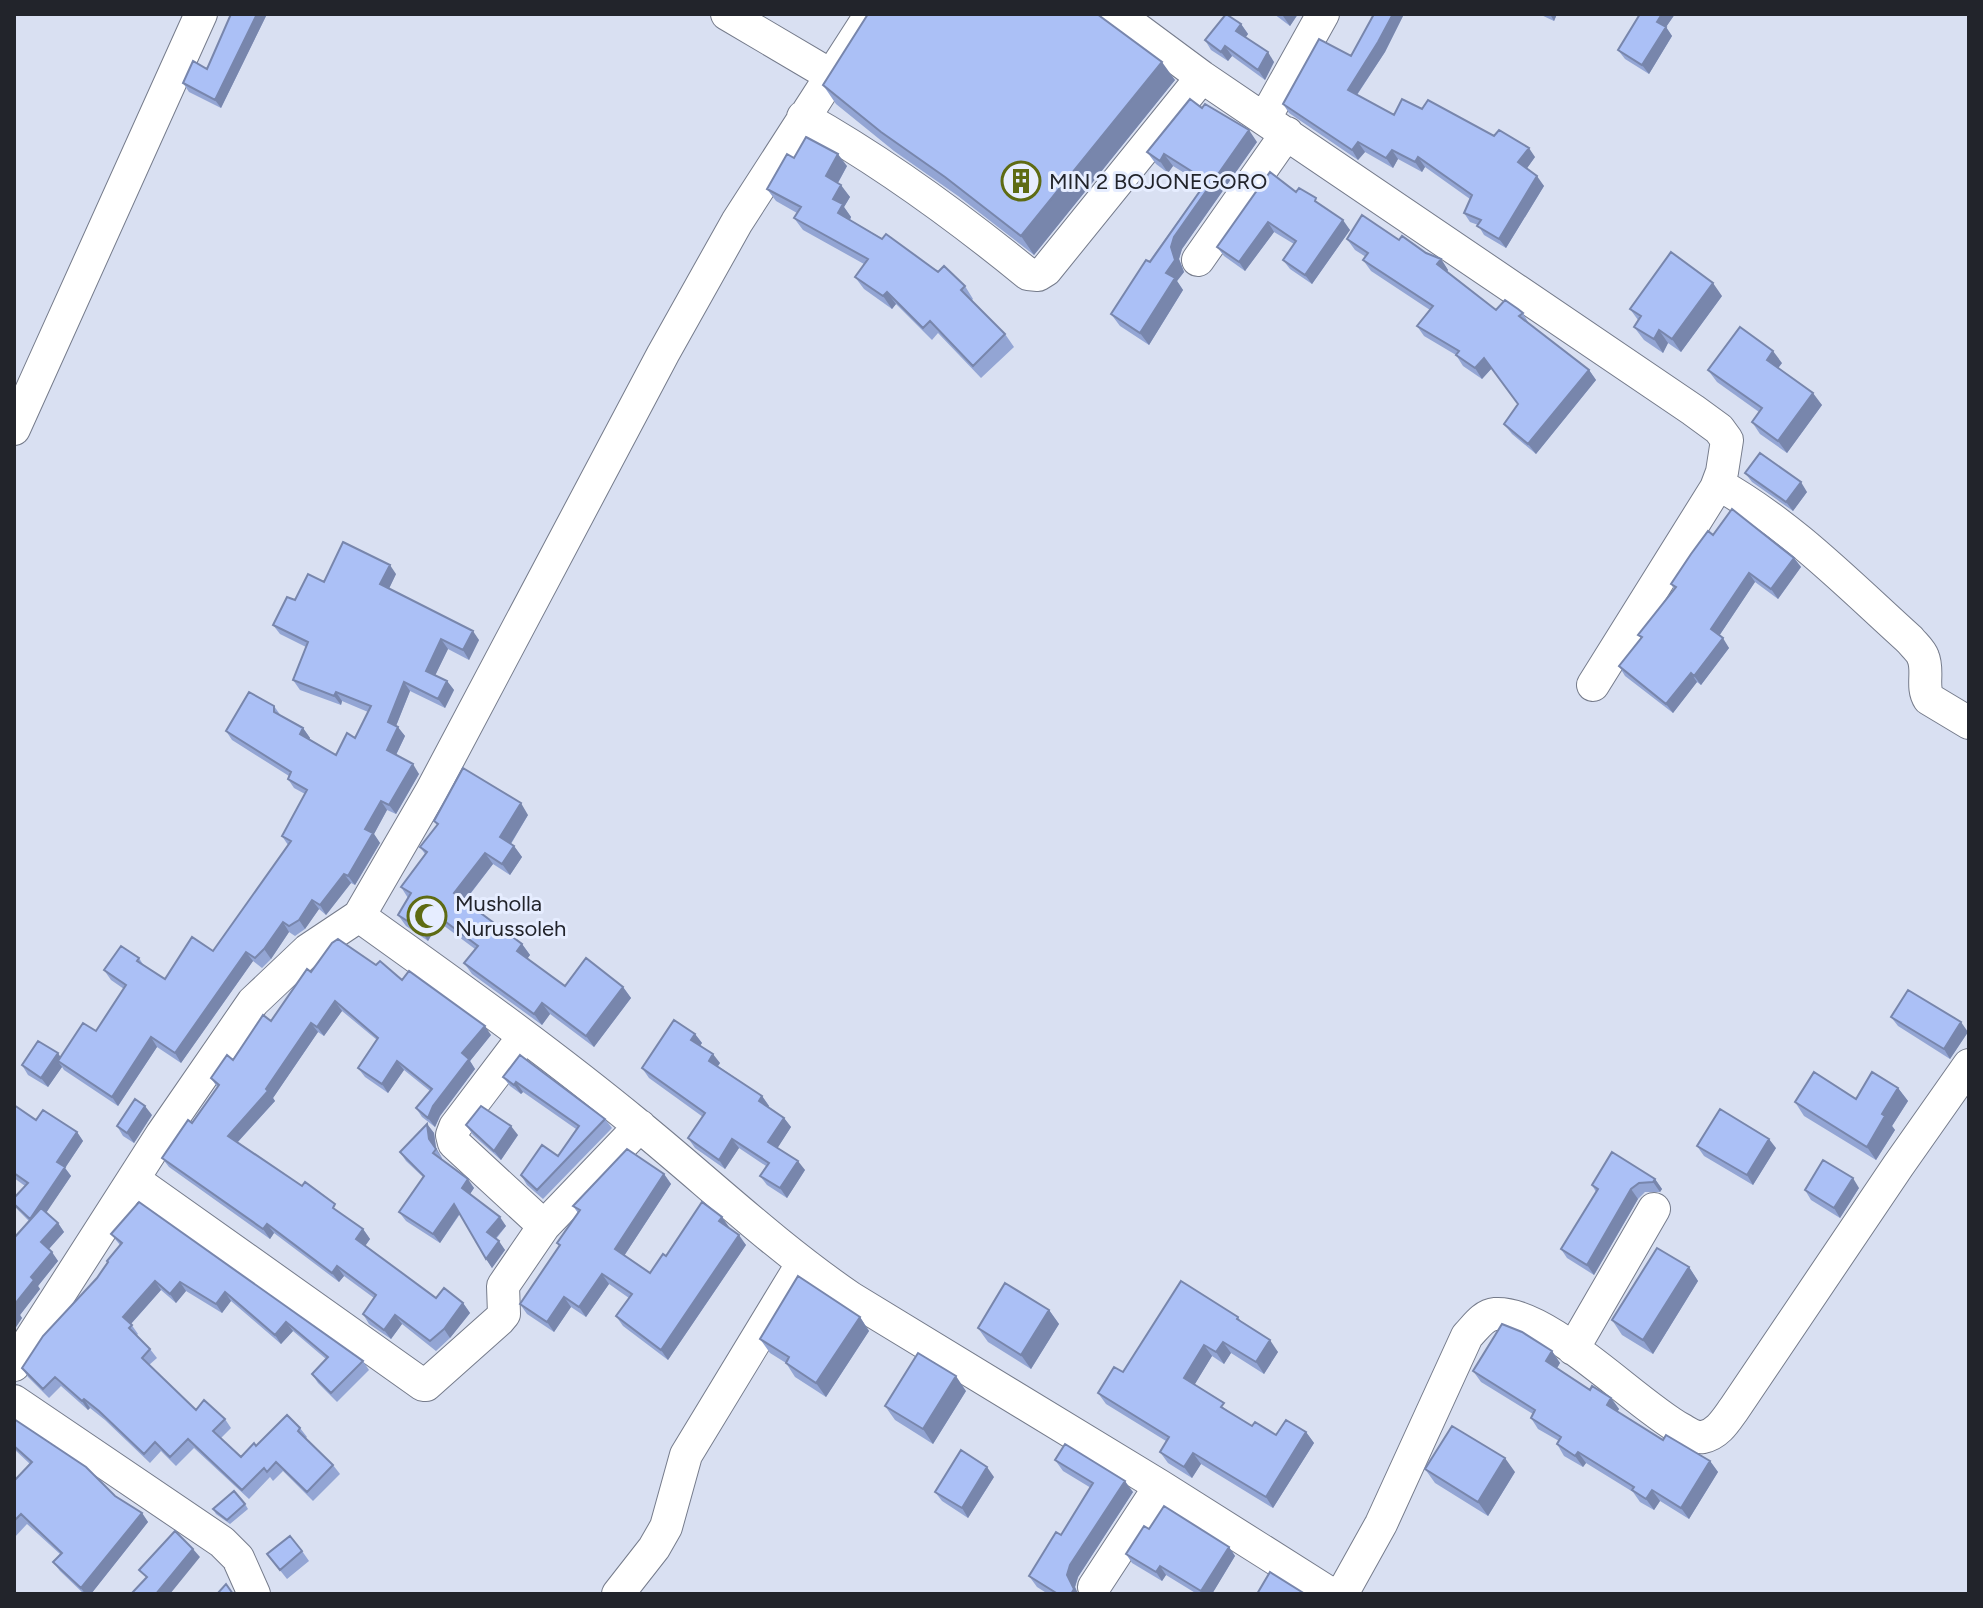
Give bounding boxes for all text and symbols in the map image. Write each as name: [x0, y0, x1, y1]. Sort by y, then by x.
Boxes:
building icon: MIN 2 BOJONEGORO: [1000, 160, 1042, 202]
place label: MIN 2 BOJONEGORO: [1049, 168, 1267, 195]
place label: Musholla Nurussoleh: [455, 890, 566, 942]
mosque icon: Musholla Nurussoleh: [406, 895, 448, 937]

